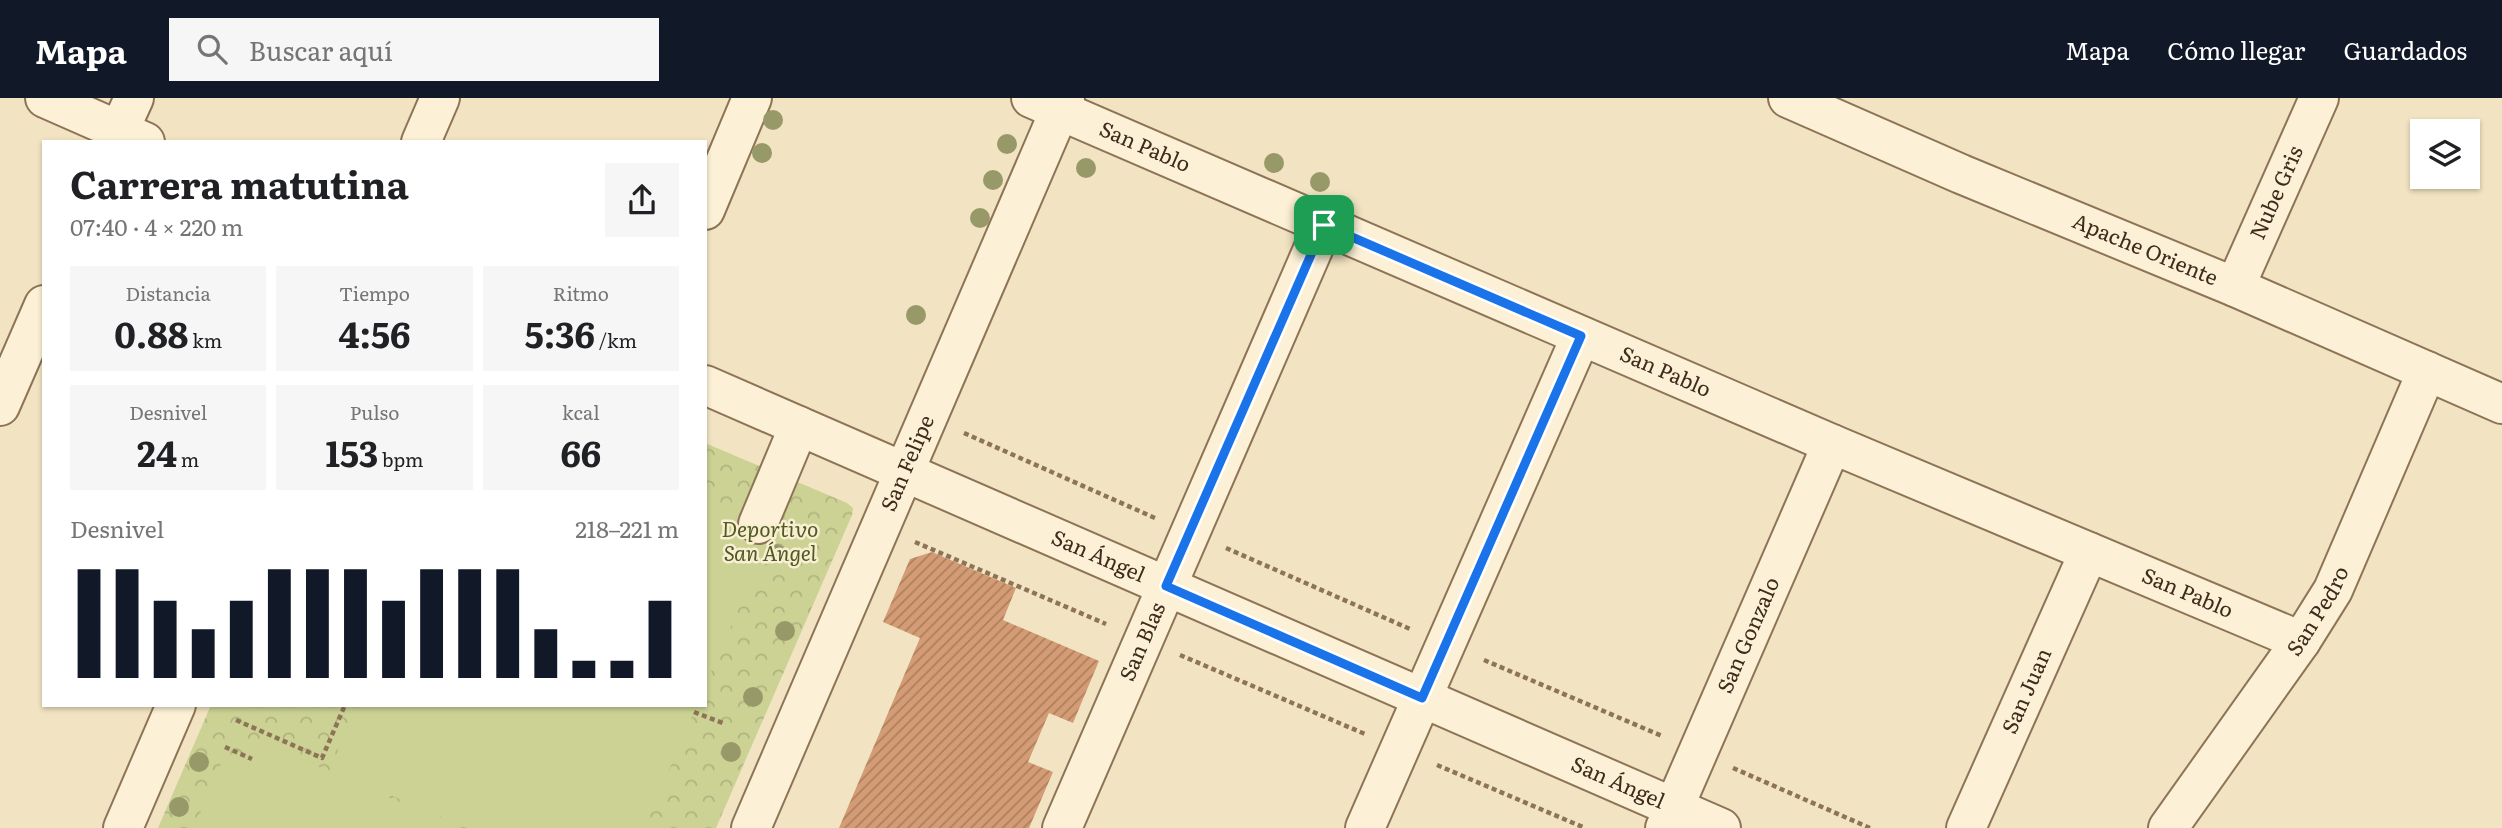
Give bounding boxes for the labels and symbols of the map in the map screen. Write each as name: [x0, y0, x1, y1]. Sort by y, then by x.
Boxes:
street label: San Pablo: [1095, 112, 1196, 178]
street label: Nube Gris: [2240, 140, 2309, 244]
pin: [1294, 195, 1354, 255]
street label: Apache Oriente: [2069, 204, 2223, 291]
street label: San Pablo: [1616, 336, 1717, 403]
street label: San Felipe: [871, 409, 940, 515]
park label: Deportivo San Ángel: [722, 512, 818, 567]
street label: San Ángel: [1047, 520, 1151, 588]
street label: San Pablo: [2138, 558, 2239, 624]
street label: San Pedro: [2277, 561, 2355, 661]
street label: San Gonzalo: [1708, 571, 1785, 697]
street label: San Blas: [1110, 596, 1171, 685]
street label: San Juan: [1992, 642, 2057, 738]
street label: San Ángel: [1567, 747, 1671, 815]

